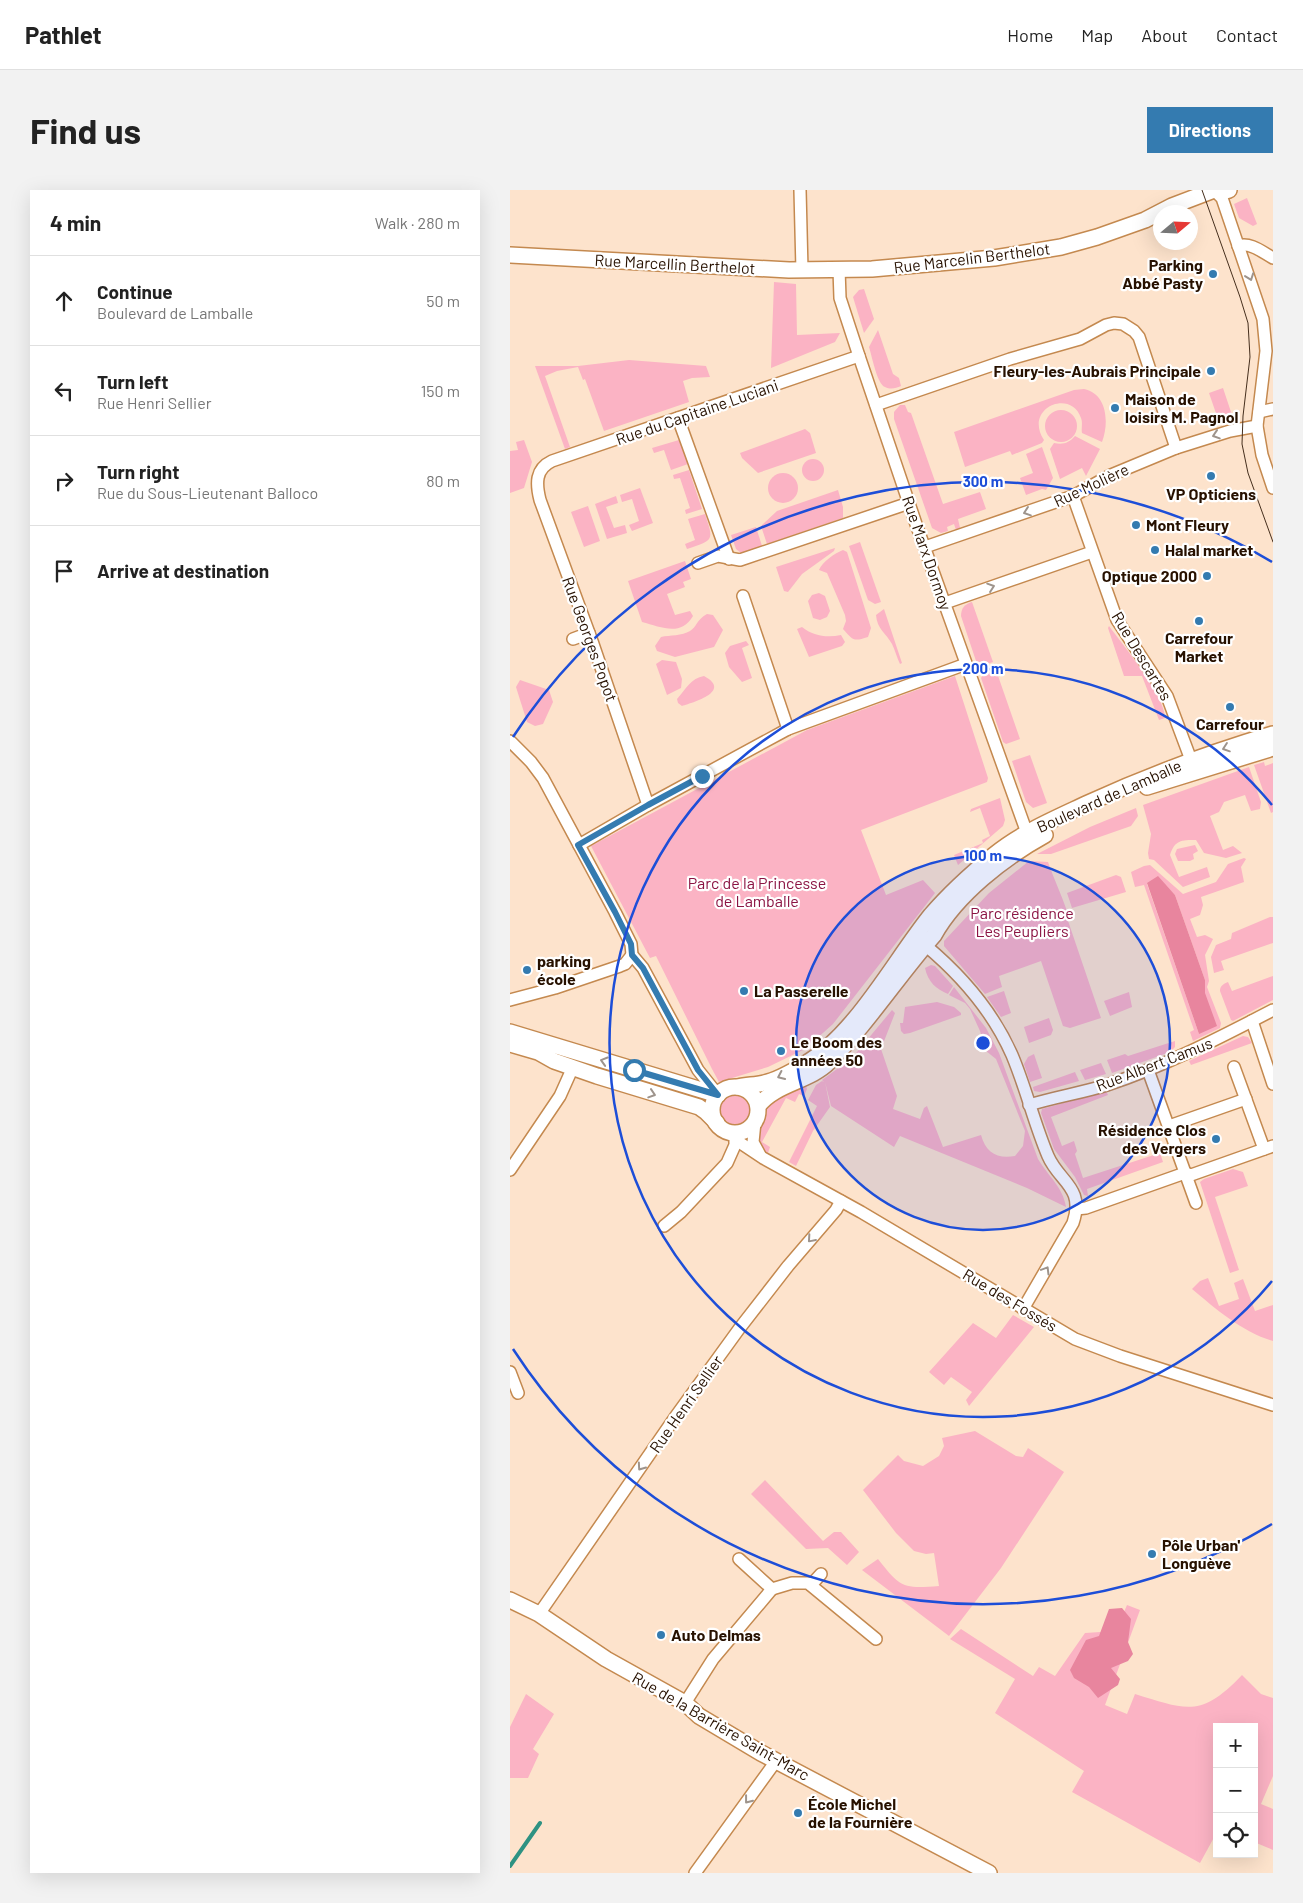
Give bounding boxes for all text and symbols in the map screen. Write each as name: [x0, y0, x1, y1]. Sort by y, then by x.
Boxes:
text: Pathlet: [25, 20, 102, 49]
text: Home: [1007, 24, 1053, 46]
text: Map: [1081, 24, 1113, 46]
text: About: [1141, 24, 1188, 46]
text: Contact: [1216, 24, 1278, 46]
button: Directions: [1147, 107, 1273, 153]
text: Find us: [30, 109, 141, 151]
north arrow: [1153, 205, 1198, 250]
text: 4 min: [50, 210, 101, 235]
text: Walk · 280 m: [375, 213, 460, 232]
street label: Rue Marcelin Berthelot: [893, 238, 1051, 277]
street label: Rue Marcellin Berthelot: [594, 250, 756, 277]
place label: Parking Abbé Pasty: [1122, 255, 1203, 292]
marker: Parking Abbé Pasty: [1207, 268, 1219, 280]
one-way arrow: [1244, 272, 1254, 281]
text: Continue: [97, 280, 173, 303]
icon: ahead: [50, 287, 78, 315]
text: 50 m: [426, 291, 460, 310]
text: Boulevard de Lamballe: [97, 303, 253, 322]
place label: Fleury-les-Aubrais Principale: [994, 361, 1201, 380]
marker: Fleury-les-Aubrais Principale: [1205, 365, 1217, 377]
text: Turn left: [97, 370, 168, 393]
street label: Rue du Capitaine Luciani: [613, 375, 781, 448]
icon: left: [50, 377, 78, 405]
text: 150 m: [421, 381, 460, 400]
place label: Maison de loisirs M. Pagnol: [1125, 389, 1239, 426]
text: Rue Henri Sellier: [97, 393, 211, 412]
marker: Maison de loisirs M. Pagnol: [1109, 402, 1121, 414]
one-way arrow: [1212, 430, 1221, 440]
street label: Rue Molière: [1050, 459, 1131, 510]
text: Turn right: [97, 460, 179, 483]
icon: right: [50, 467, 78, 495]
marker: VP Opticiens: [1205, 470, 1217, 482]
text: 80 m: [426, 471, 460, 490]
text: 300 m: [963, 472, 1003, 490]
text: Rue du Sous-Lieutenant Balloco: [97, 483, 318, 502]
place label: VP Opticiens: [1166, 484, 1256, 503]
street label: Rue Marx Dormoy: [899, 493, 956, 613]
one-way arrow: [1023, 506, 1031, 516]
place label: Mont Fleury: [1146, 515, 1229, 534]
marker: Mont Fleury: [1130, 519, 1142, 531]
place label: Halal market: [1165, 540, 1253, 559]
marker: Halal market: [1149, 544, 1161, 556]
icon: arrive: [50, 557, 78, 585]
text: Arrive at destination: [97, 559, 269, 582]
place label: Optique 2000: [1102, 566, 1197, 585]
marker: Optique 2000: [1201, 570, 1213, 582]
street label: Rue Georges Popot: [559, 574, 622, 704]
one-way arrow: [986, 583, 994, 593]
street label: Rue Descartes: [1108, 608, 1176, 704]
marker: Carrefour Market: [1193, 615, 1205, 627]
place label: Carrefour Market: [1165, 628, 1233, 665]
text: 200 m: [962, 659, 1004, 677]
marker: Carrefour: [1224, 701, 1236, 713]
place label: Carrefour: [1196, 714, 1264, 733]
one-way arrow: [1223, 742, 1231, 752]
street label: Boulevard de Lamballe: [1034, 755, 1184, 836]
route end: [691, 765, 714, 788]
text: 100 m: [964, 846, 1002, 864]
park label: Parc de la Princesse de Lamballe: [688, 873, 826, 910]
park label: Parc résidence Les Peupliers: [970, 903, 1074, 940]
place label: parking école: [537, 951, 591, 988]
marker: parking école: [521, 964, 533, 976]
place label: La Passerelle: [754, 981, 849, 1000]
marker: La Passerelle: [738, 985, 750, 997]
place label: Le Boom des années 50: [791, 1032, 882, 1069]
street label: Rue Albert Camus: [1093, 1033, 1215, 1094]
centre of rings: [974, 1034, 992, 1052]
marker: Le Boom des années 50: [775, 1045, 787, 1057]
one-way arrow: [601, 1057, 609, 1067]
route start: [623, 1059, 646, 1082]
one-way arrow: [777, 1069, 786, 1080]
one-way arrow: [647, 1088, 656, 1098]
place label: Résidence Clos des Vergers: [1098, 1120, 1206, 1157]
marker: Résidence Clos des Vergers: [1210, 1133, 1222, 1145]
one-way arrow: [808, 1233, 817, 1242]
street label: Rue des Fossés: [960, 1264, 1061, 1335]
one-way arrow: [1040, 1267, 1050, 1276]
street label: Rue Henri Sellier: [645, 1351, 726, 1456]
one-way arrow: [638, 1462, 647, 1471]
place label: Pôle Urban' Longuève: [1162, 1535, 1240, 1572]
marker: Pôle Urban' Longuève: [1146, 1548, 1158, 1560]
place label: Auto Delmas: [671, 1625, 761, 1644]
marker: Auto Delmas: [655, 1629, 667, 1641]
street label: Rue de la Barrière Saint-Marc: [629, 1667, 813, 1784]
map controls: [1213, 1723, 1258, 1858]
button: +: [1213, 1723, 1258, 1768]
button: −: [1213, 1768, 1258, 1813]
one-way arrow: [745, 1794, 753, 1803]
place label: École Michel de la Fournière: [808, 1794, 913, 1831]
marker: École Michel de la Fournière: [792, 1807, 804, 1819]
button: locate: [1213, 1813, 1258, 1858]

